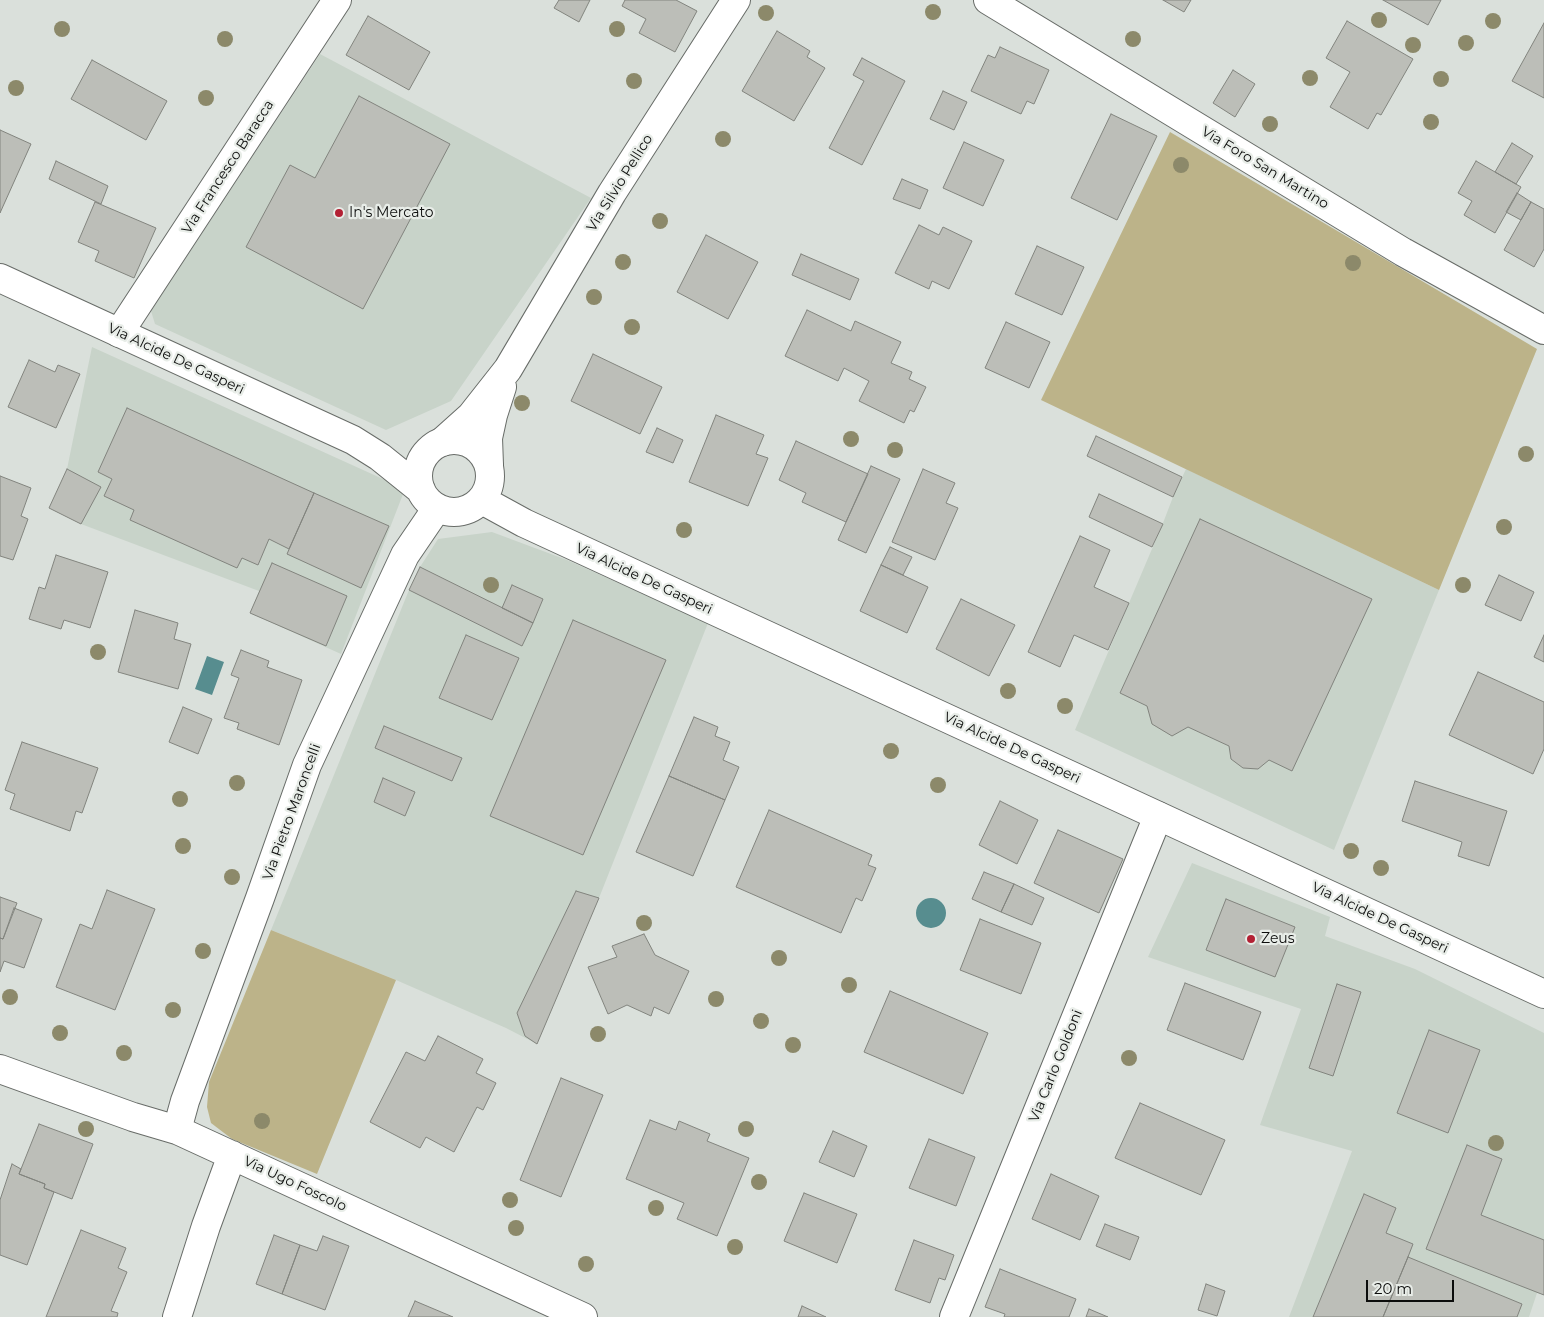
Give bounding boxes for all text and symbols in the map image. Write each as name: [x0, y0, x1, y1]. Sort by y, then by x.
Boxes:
street label: Via Francesco Baracca: [178, 97, 278, 237]
street label: Via Foro San Martino: [1198, 123, 1332, 213]
street label: Via Silvio Pellico: [583, 131, 657, 235]
place label: In's Mercato: [349, 205, 434, 221]
marker: In's Mercato: [333, 207, 345, 219]
street label: Via Alcide De Gasperi: [105, 320, 247, 398]
street label: Via Alcide De Gasperi: [573, 540, 715, 618]
street label: Via Alcide De Gasperi: [941, 709, 1083, 787]
street label: Via Pietro Maroncelli: [260, 742, 324, 882]
street label: Via Alcide De Gasperi: [1309, 879, 1451, 957]
place label: Zeus: [1261, 931, 1295, 947]
marker: Zeus: [1245, 933, 1257, 945]
street label: Via Carlo Goldoni: [1026, 1007, 1086, 1125]
street label: Via Ugo Foscolo: [241, 1153, 349, 1215]
scale bar: [1369, 1270, 1456, 1302]
text: 20 m: [1374, 1279, 1412, 1298]

